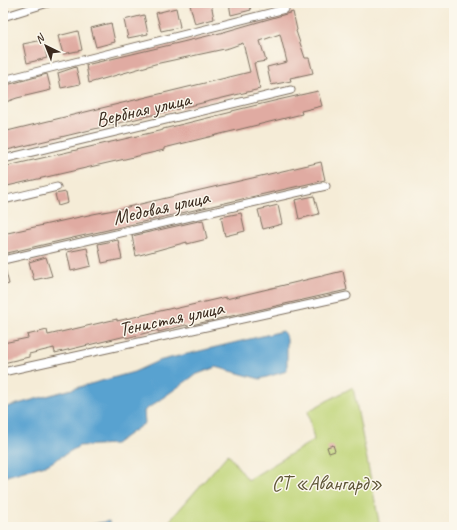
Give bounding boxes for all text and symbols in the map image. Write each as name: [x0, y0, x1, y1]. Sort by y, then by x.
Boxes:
north arrow: [26, 26, 66, 66]
text: N: [32, 30, 48, 46]
street label: Вербная улица: [93, 86, 195, 132]
street label: Медовая улица: [111, 184, 213, 231]
street label: Тенистая улица: [116, 295, 227, 342]
park label: СТ «Авангард»: [272, 471, 382, 496]

